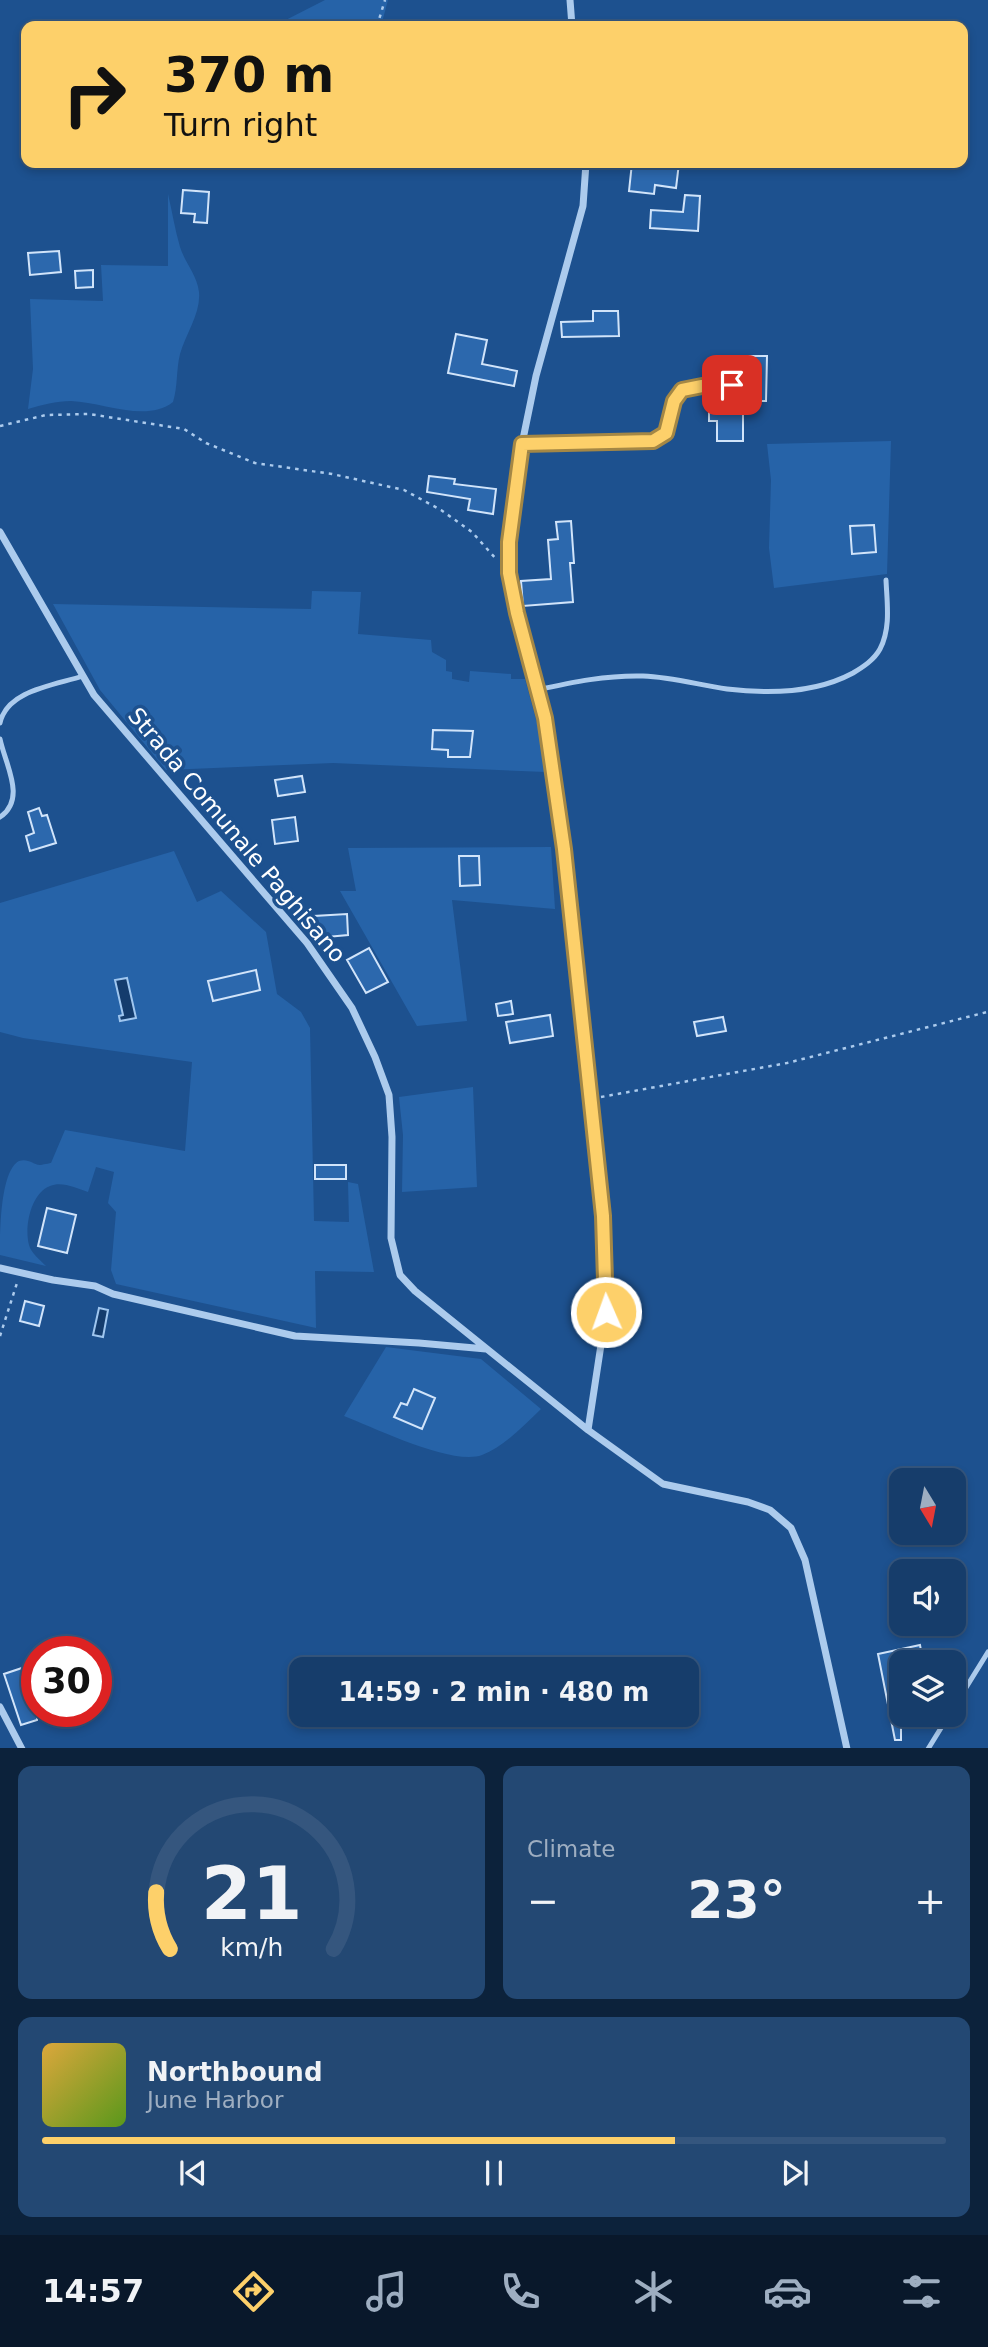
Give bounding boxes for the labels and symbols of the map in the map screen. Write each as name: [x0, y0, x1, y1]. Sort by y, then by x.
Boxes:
pin: [702, 355, 762, 415]
street label: Strada Comunale Paghisano: [123, 703, 351, 967]
position arrow: [569, 1275, 643, 1349]
north arrow: [889, 1468, 966, 1545]
speed limit sign: 30: [21, 1636, 112, 1727]

